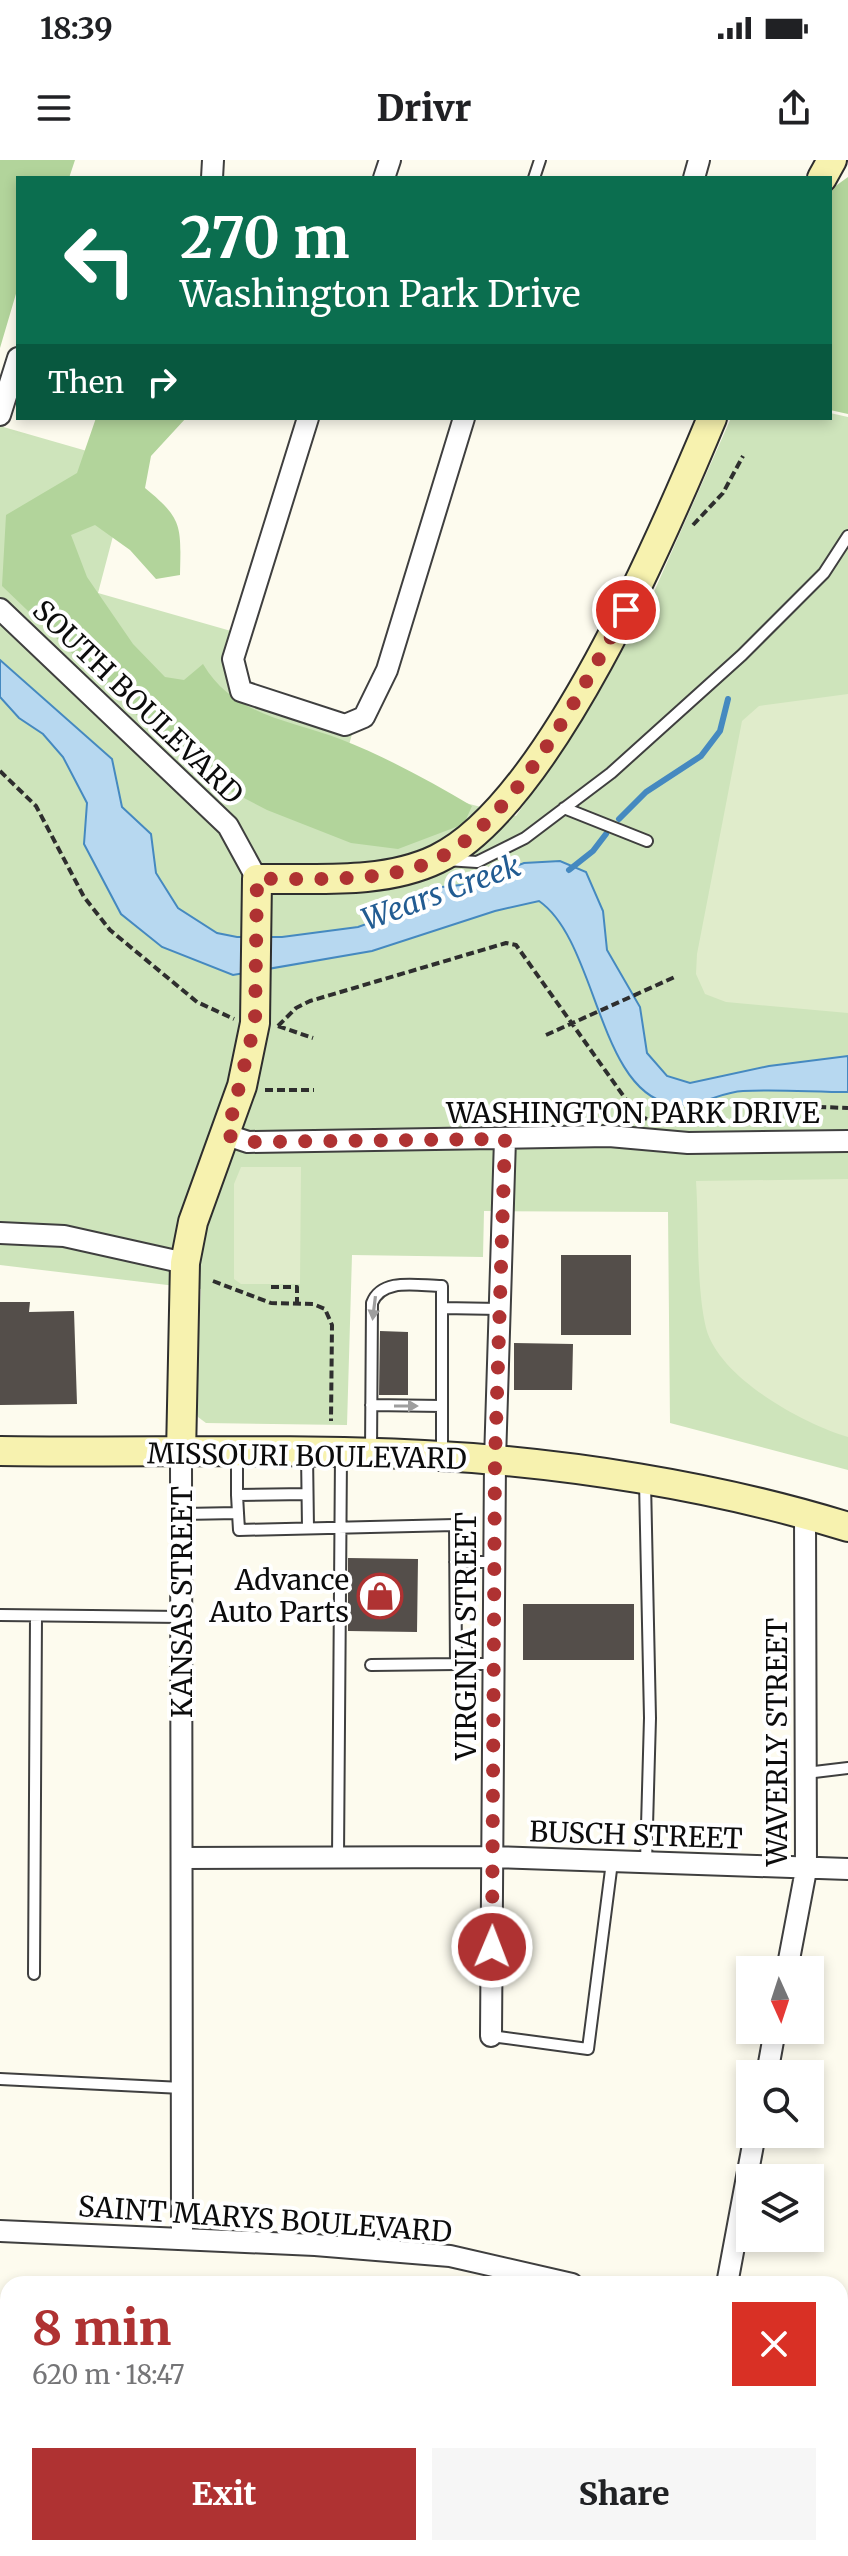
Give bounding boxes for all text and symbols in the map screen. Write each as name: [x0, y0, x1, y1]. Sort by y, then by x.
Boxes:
text: 18:39: [40, 9, 113, 47]
icon: menu: [32, 86, 76, 130]
text: Drivr: [377, 86, 471, 131]
icon: share: [772, 86, 816, 130]
text: 270 m: [180, 203, 350, 273]
icon: left: [48, 208, 152, 312]
text: Washington Park Drive: [180, 272, 581, 317]
icon: right: [140, 360, 184, 404]
text: Then: [48, 363, 124, 401]
pin: [592, 576, 660, 644]
icon: arrive: [604, 588, 648, 632]
street label: SOUTH BOULEVARD: [25, 592, 251, 812]
water label: Wears Creek: [356, 846, 526, 938]
street label: WASHINGTON PARK DRIVE: [445, 1095, 820, 1131]
one-way arrow: [367, 1296, 380, 1321]
one-way arrow: [394, 1399, 419, 1412]
street label: MISSOURI BOULEVARD: [147, 1435, 467, 1477]
street label: KANSAS STREET: [164, 1486, 200, 1718]
street label: VIRGINIA STREET: [448, 1512, 484, 1761]
place label: Advance Auto Parts: [208, 1562, 349, 1630]
shop icon: Advance Auto Parts: [356, 1572, 404, 1620]
street label: WAVERLY STREET: [759, 1618, 795, 1867]
street label: BUSCH STREET: [529, 1813, 743, 1857]
position arrow: [450, 1905, 534, 1989]
north arrow: [736, 1956, 824, 2044]
map controls: [736, 1956, 824, 2252]
button: search: [736, 2060, 824, 2148]
button: layers: [736, 2164, 824, 2252]
street label: SAINT MARYS BOULEVARD: [77, 2188, 453, 2250]
text: 8 min: [32, 2298, 171, 2358]
button: close: [732, 2302, 816, 2386]
text: 620 m · 18:47: [32, 2358, 185, 2391]
button: Exit: [32, 2448, 416, 2540]
button: Share: [432, 2448, 816, 2540]

